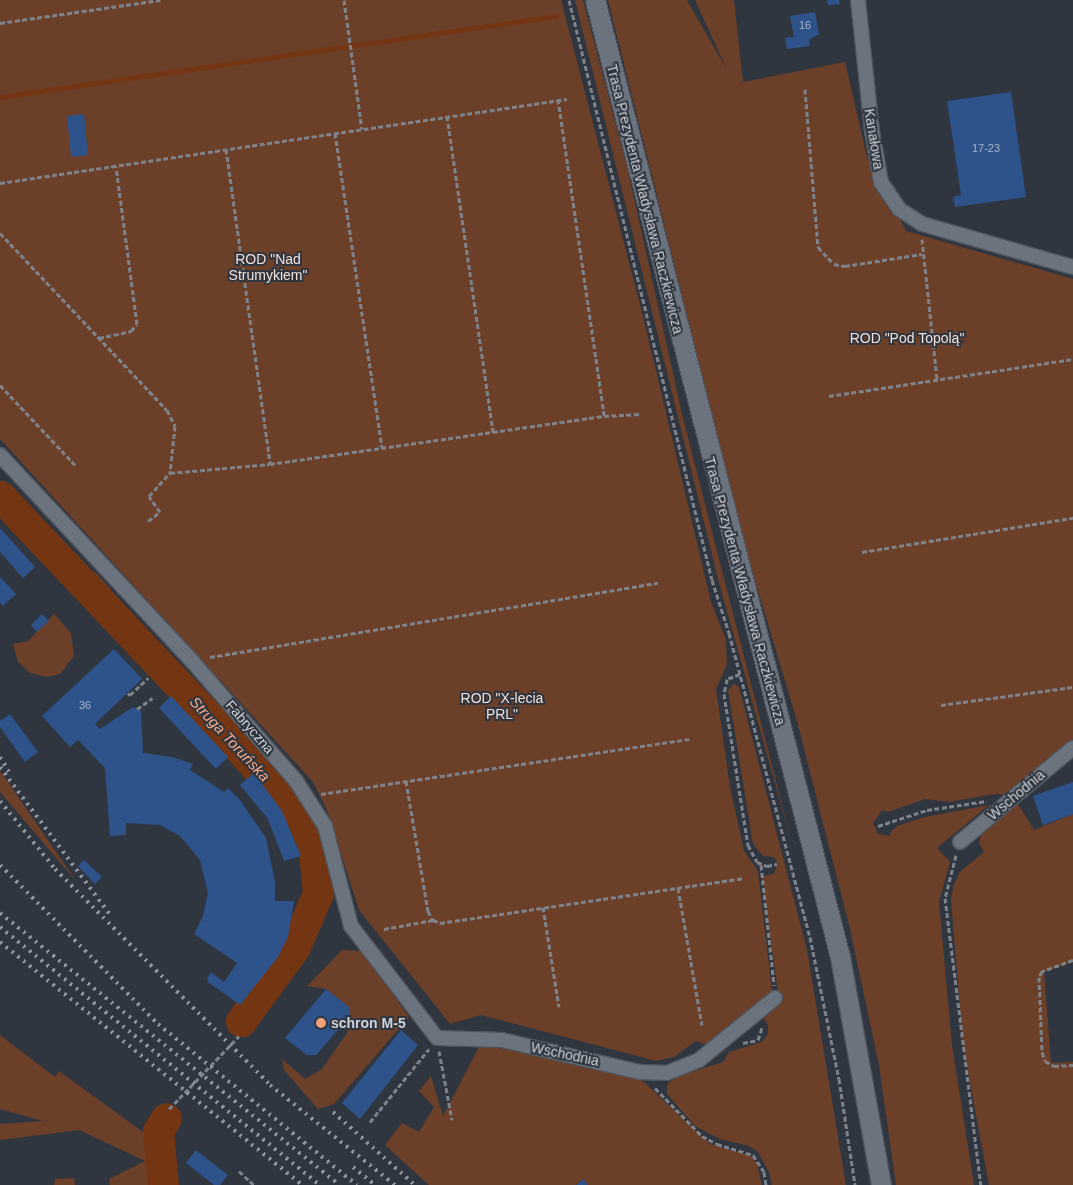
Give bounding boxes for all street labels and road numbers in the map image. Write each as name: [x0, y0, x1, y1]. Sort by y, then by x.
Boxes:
street label: Trasa Prezydenta Władysława Raczkiewicza: [603, 62, 687, 336]
street label: Kanałowa: [861, 107, 887, 171]
street label: Trasa Prezydenta Władysława Raczkiewicza: [701, 455, 789, 727]
street label: Fabryczna: [222, 697, 278, 757]
street label: Wschodnia: [984, 766, 1048, 824]
street label: Wschodnia: [529, 1039, 601, 1069]

